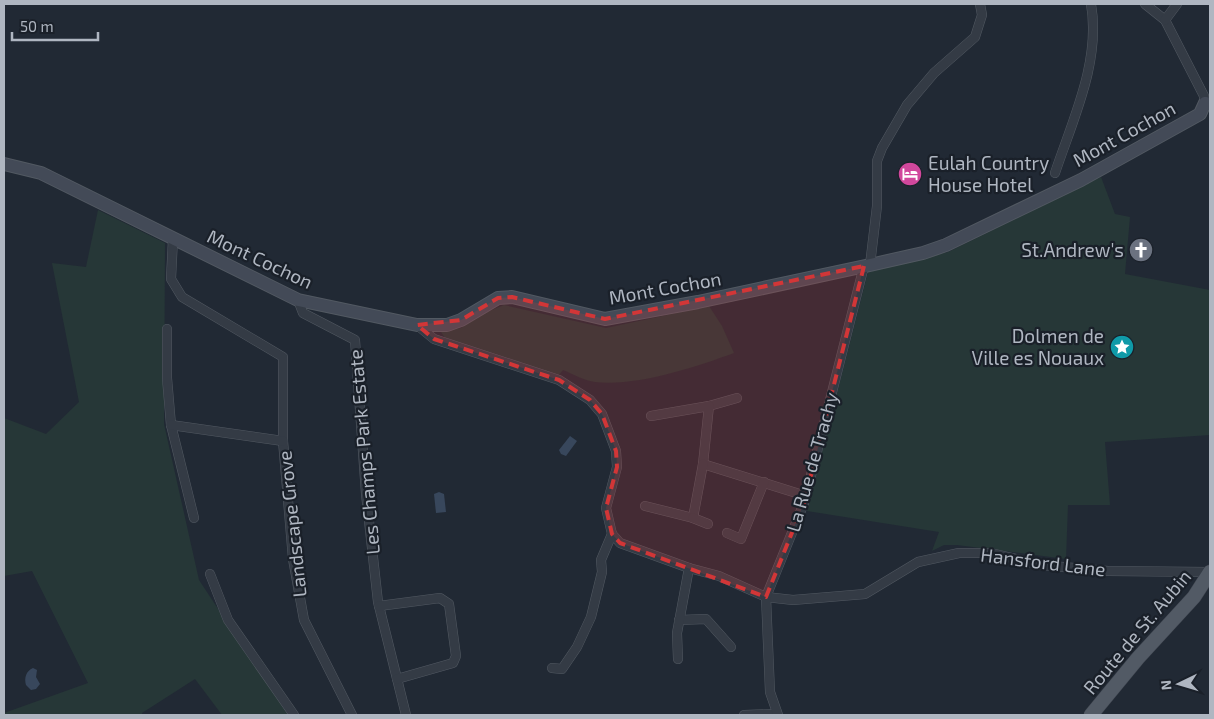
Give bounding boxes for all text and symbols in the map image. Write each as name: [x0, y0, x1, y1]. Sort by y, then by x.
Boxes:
scale bar: [12, 10, 99, 42]
text: 50 m: [20, 17, 54, 35]
street label: Mont Cochon: [1068, 96, 1179, 171]
place label: Eulah Country House Hotel: [928, 151, 1049, 196]
hotel icon: Eulah Country House Hotel: [897, 161, 923, 187]
street label: Mont Cochon: [204, 224, 317, 293]
church icon: St.Andrew's: [1128, 237, 1154, 263]
place label: St.Andrew's: [1021, 238, 1124, 261]
street label: Mont Cochon: [607, 266, 723, 309]
place label: Dolmen de Ville es Nouaux: [972, 324, 1104, 369]
place icon: Dolmen de Ville es Nouaux: [1109, 334, 1135, 360]
street label: Les Champs Park Estate: [343, 348, 384, 556]
street label: La Rue de Trachy: [781, 389, 842, 534]
street label: Landscape Grove: [272, 450, 311, 598]
street label: Hansford Lane: [979, 542, 1107, 581]
street label: Route de St. Aubin: [1078, 565, 1195, 699]
north arrow: [1154, 659, 1204, 709]
text: N: [1157, 679, 1174, 691]

